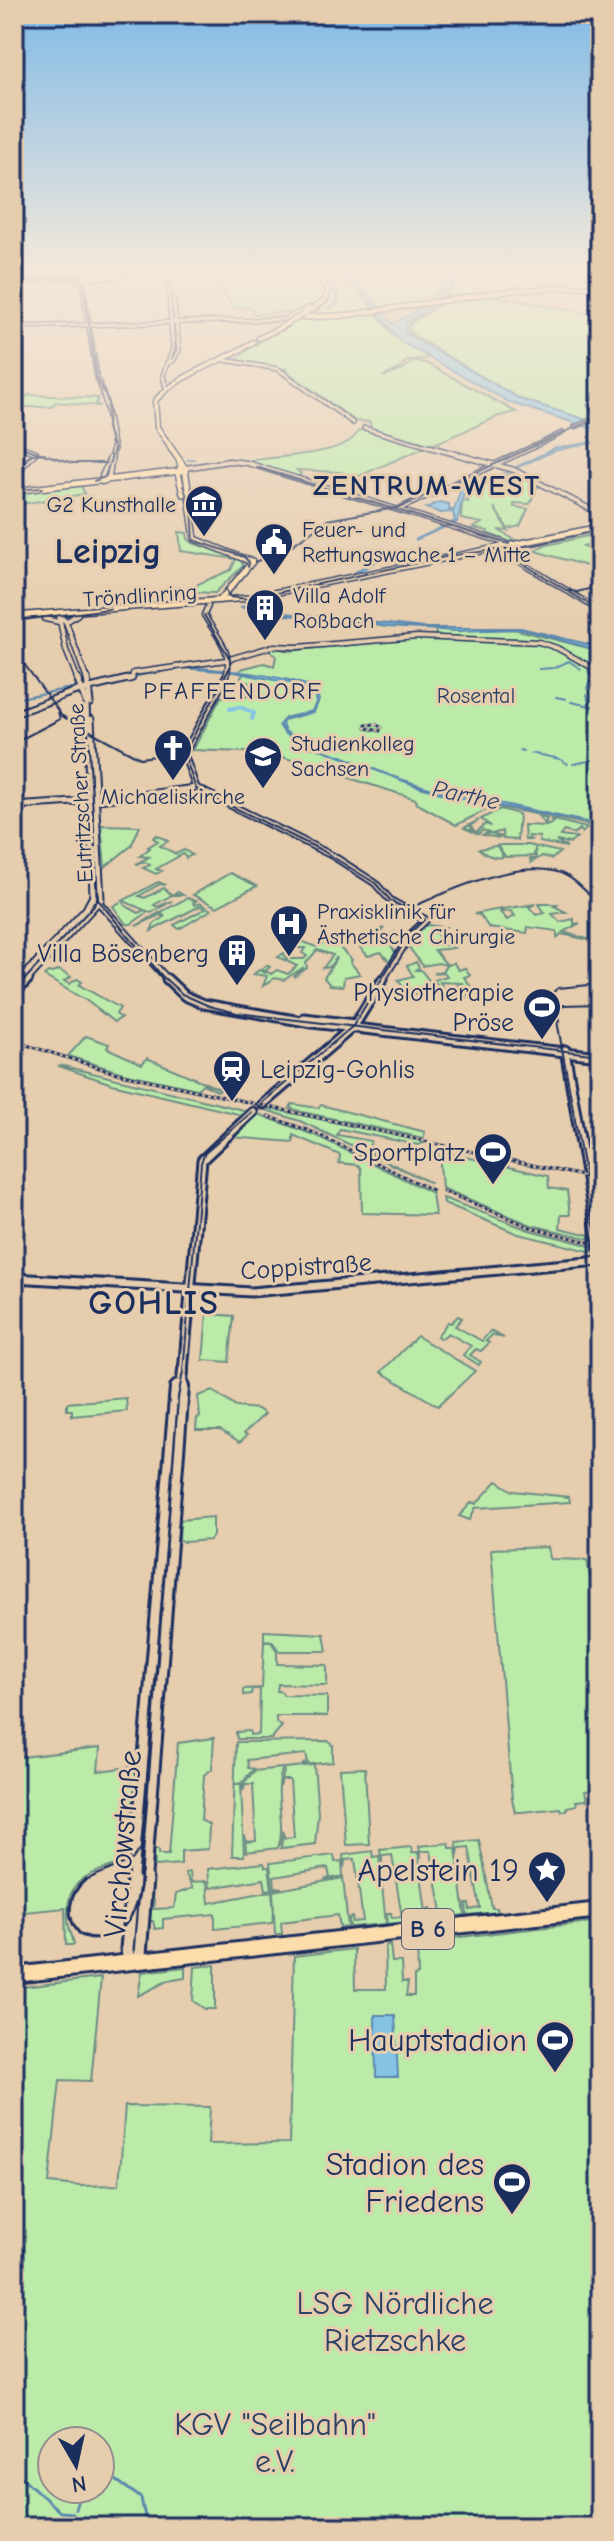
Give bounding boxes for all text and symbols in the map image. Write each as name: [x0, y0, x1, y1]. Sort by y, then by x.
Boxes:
district label: ZENTRUM-WEST: [313, 470, 541, 502]
museum icon: G2 Kunsthalle: [183, 483, 225, 538]
place label: G2 Kunsthalle: [46, 492, 176, 518]
place label: Feuer- und Rettungswache 1 – Mitte: [302, 517, 531, 568]
public building icon: Feuer- und Rettungswache 1 – Mitte: [253, 521, 295, 576]
district label: Leipzig: [55, 531, 161, 572]
street label: Tröndlinring: [82, 579, 198, 613]
place label: Villa Adolf Roßbach: [293, 583, 387, 634]
building icon: Villa Adolf Roßbach: [244, 587, 286, 642]
district label: PFAFFENDORF: [143, 677, 323, 705]
park label: Rosental: [437, 683, 515, 709]
street label: Eutritzscher Straße: [63, 703, 99, 883]
church icon: Michaeliskirche: [152, 727, 194, 782]
place label: Studienkolleg Sachsen: [291, 731, 415, 782]
school or university icon: Studienkolleg Sachsen: [242, 735, 284, 790]
water label: Parthe: [430, 774, 502, 816]
place label: Michaeliskirche: [101, 784, 245, 810]
place label: Praxisklinik für Ästhetische Chirurgie: [317, 899, 515, 950]
hospital icon: Praxisklinik für Ästhetische Chirurgie: [268, 903, 310, 958]
building icon: Villa Bösenberg: [216, 932, 258, 987]
place label: Villa Bösenberg: [38, 939, 209, 969]
place label: Physiotherapie Pröse: [353, 978, 514, 1038]
sports icon: Physiotherapie Pröse: [521, 986, 563, 1041]
station icon: Leipzig-Gohlis: [211, 1048, 253, 1103]
place label: Leipzig-Gohlis: [260, 1055, 415, 1085]
sports icon: Sportplatz: [472, 1131, 514, 1186]
place label: Sportplatz: [354, 1138, 465, 1168]
street label: Coppistraße: [239, 1247, 373, 1287]
district label: GOHLIS: [88, 1283, 220, 1323]
street label: Virchowstraße: [96, 1749, 149, 1940]
place icon: Apelstein 19: [526, 1849, 568, 1904]
place label: Apelstein 19: [357, 1852, 519, 1889]
road number: B 6: [402, 1909, 454, 1949]
sports icon: Hauptstadion: [534, 2019, 576, 2074]
place label: Hauptstadion: [348, 2022, 527, 2059]
place label: Stadion des Friedens: [326, 2146, 484, 2220]
sports icon: Stadion des Friedens: [491, 2161, 533, 2216]
park label: LSG Nördliche Rietzschke: [297, 2285, 493, 2359]
park label: KGV "Seilbahn" e.V.: [174, 2406, 376, 2480]
north arrow: [36, 2425, 116, 2505]
text: N: [70, 2470, 88, 2498]

